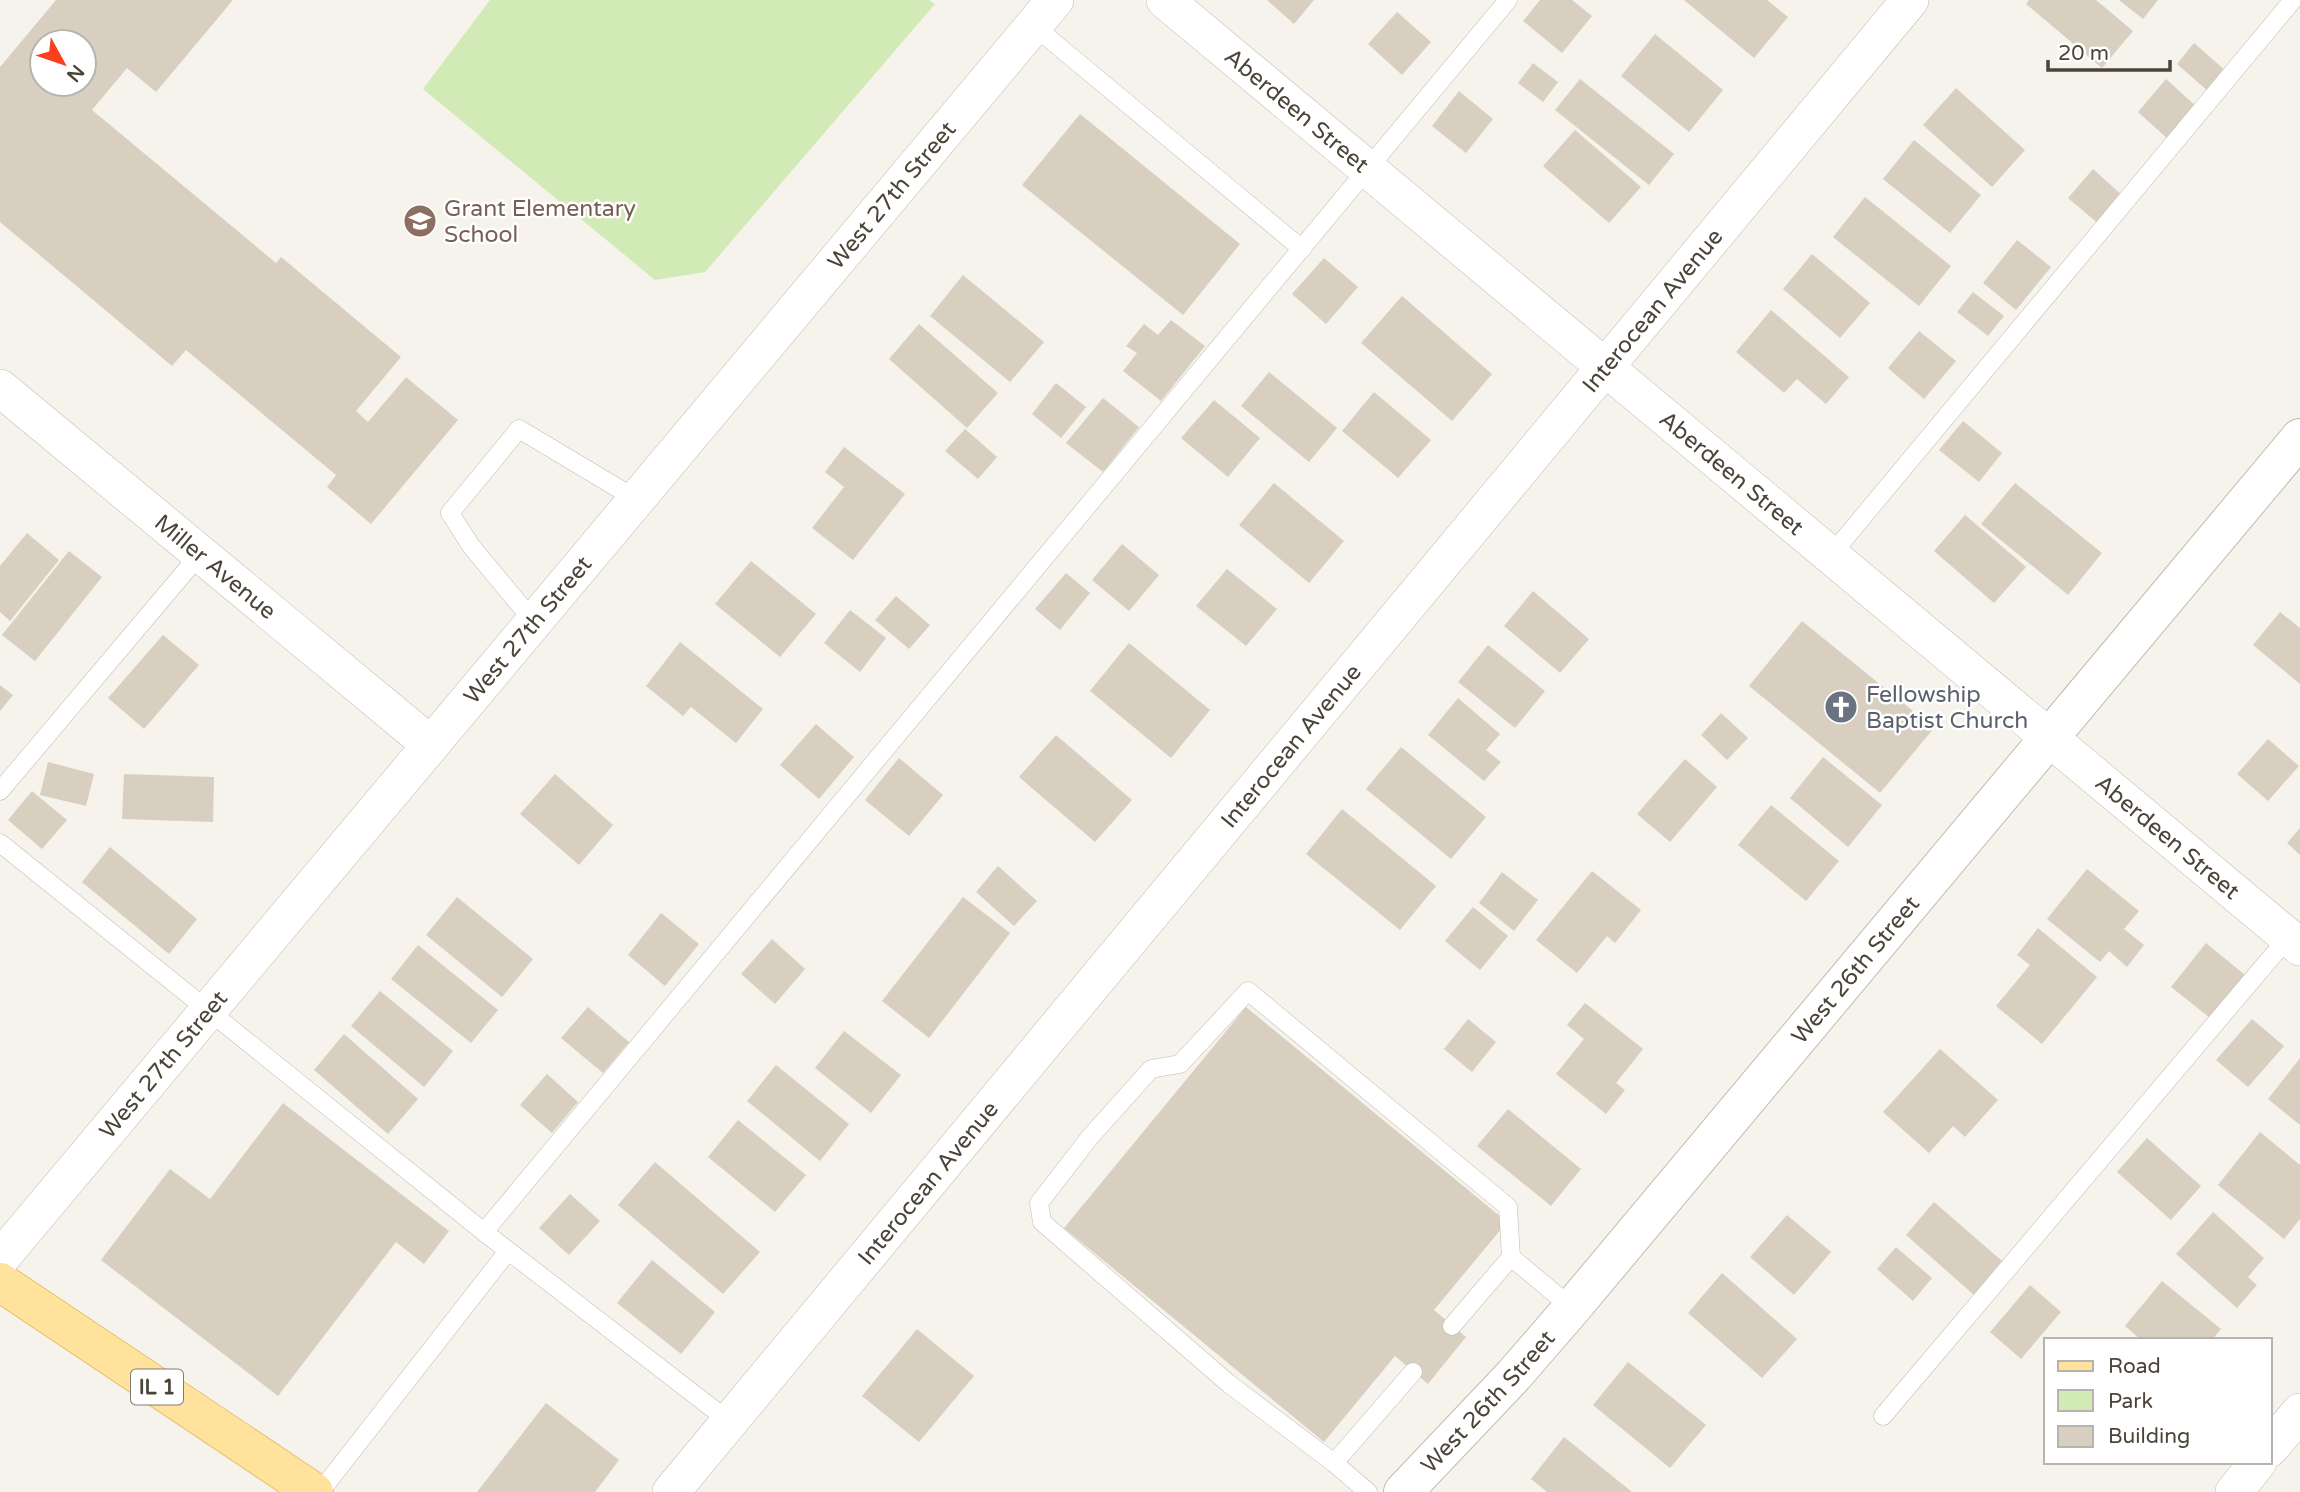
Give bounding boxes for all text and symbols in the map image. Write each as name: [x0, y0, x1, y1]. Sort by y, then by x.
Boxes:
north arrow: [28, 28, 98, 98]
scale bar: [2048, 28, 2170, 72]
text: 20 m: [2058, 41, 2109, 66]
street label: Aberdeen Street: [1219, 43, 1374, 179]
text: N: [62, 60, 89, 86]
street label: West 27th Street: [822, 116, 962, 275]
place label: Grant Elementary School: [444, 195, 636, 249]
school or university icon: Grant Elementary School: [401, 202, 439, 240]
street label: Interocean Avenue: [1577, 223, 1729, 399]
street label: Aberdeen Street: [1653, 405, 1809, 542]
street label: Miller Avenue: [149, 509, 281, 626]
street label: West 27th Street: [458, 551, 598, 710]
street label: Interocean Avenue: [1215, 659, 1368, 834]
place label: Fellowship Baptist Church: [1866, 681, 2028, 735]
church icon: Fellowship Baptist Church: [1822, 688, 1860, 726]
street label: Aberdeen Street: [2089, 769, 2245, 906]
street label: West 26th Street: [1786, 890, 1926, 1050]
street label: West 27th Street: [94, 985, 234, 1145]
street label: Interocean Avenue: [852, 1096, 1005, 1271]
street label: West 26th Street: [1415, 1325, 1561, 1479]
legend: [2044, 1338, 2272, 1464]
text: Road: [2108, 1354, 2161, 1379]
road number: IL 1: [131, 1370, 183, 1404]
text: Park: [2108, 1389, 2153, 1414]
text: Building: [2108, 1424, 2190, 1449]

